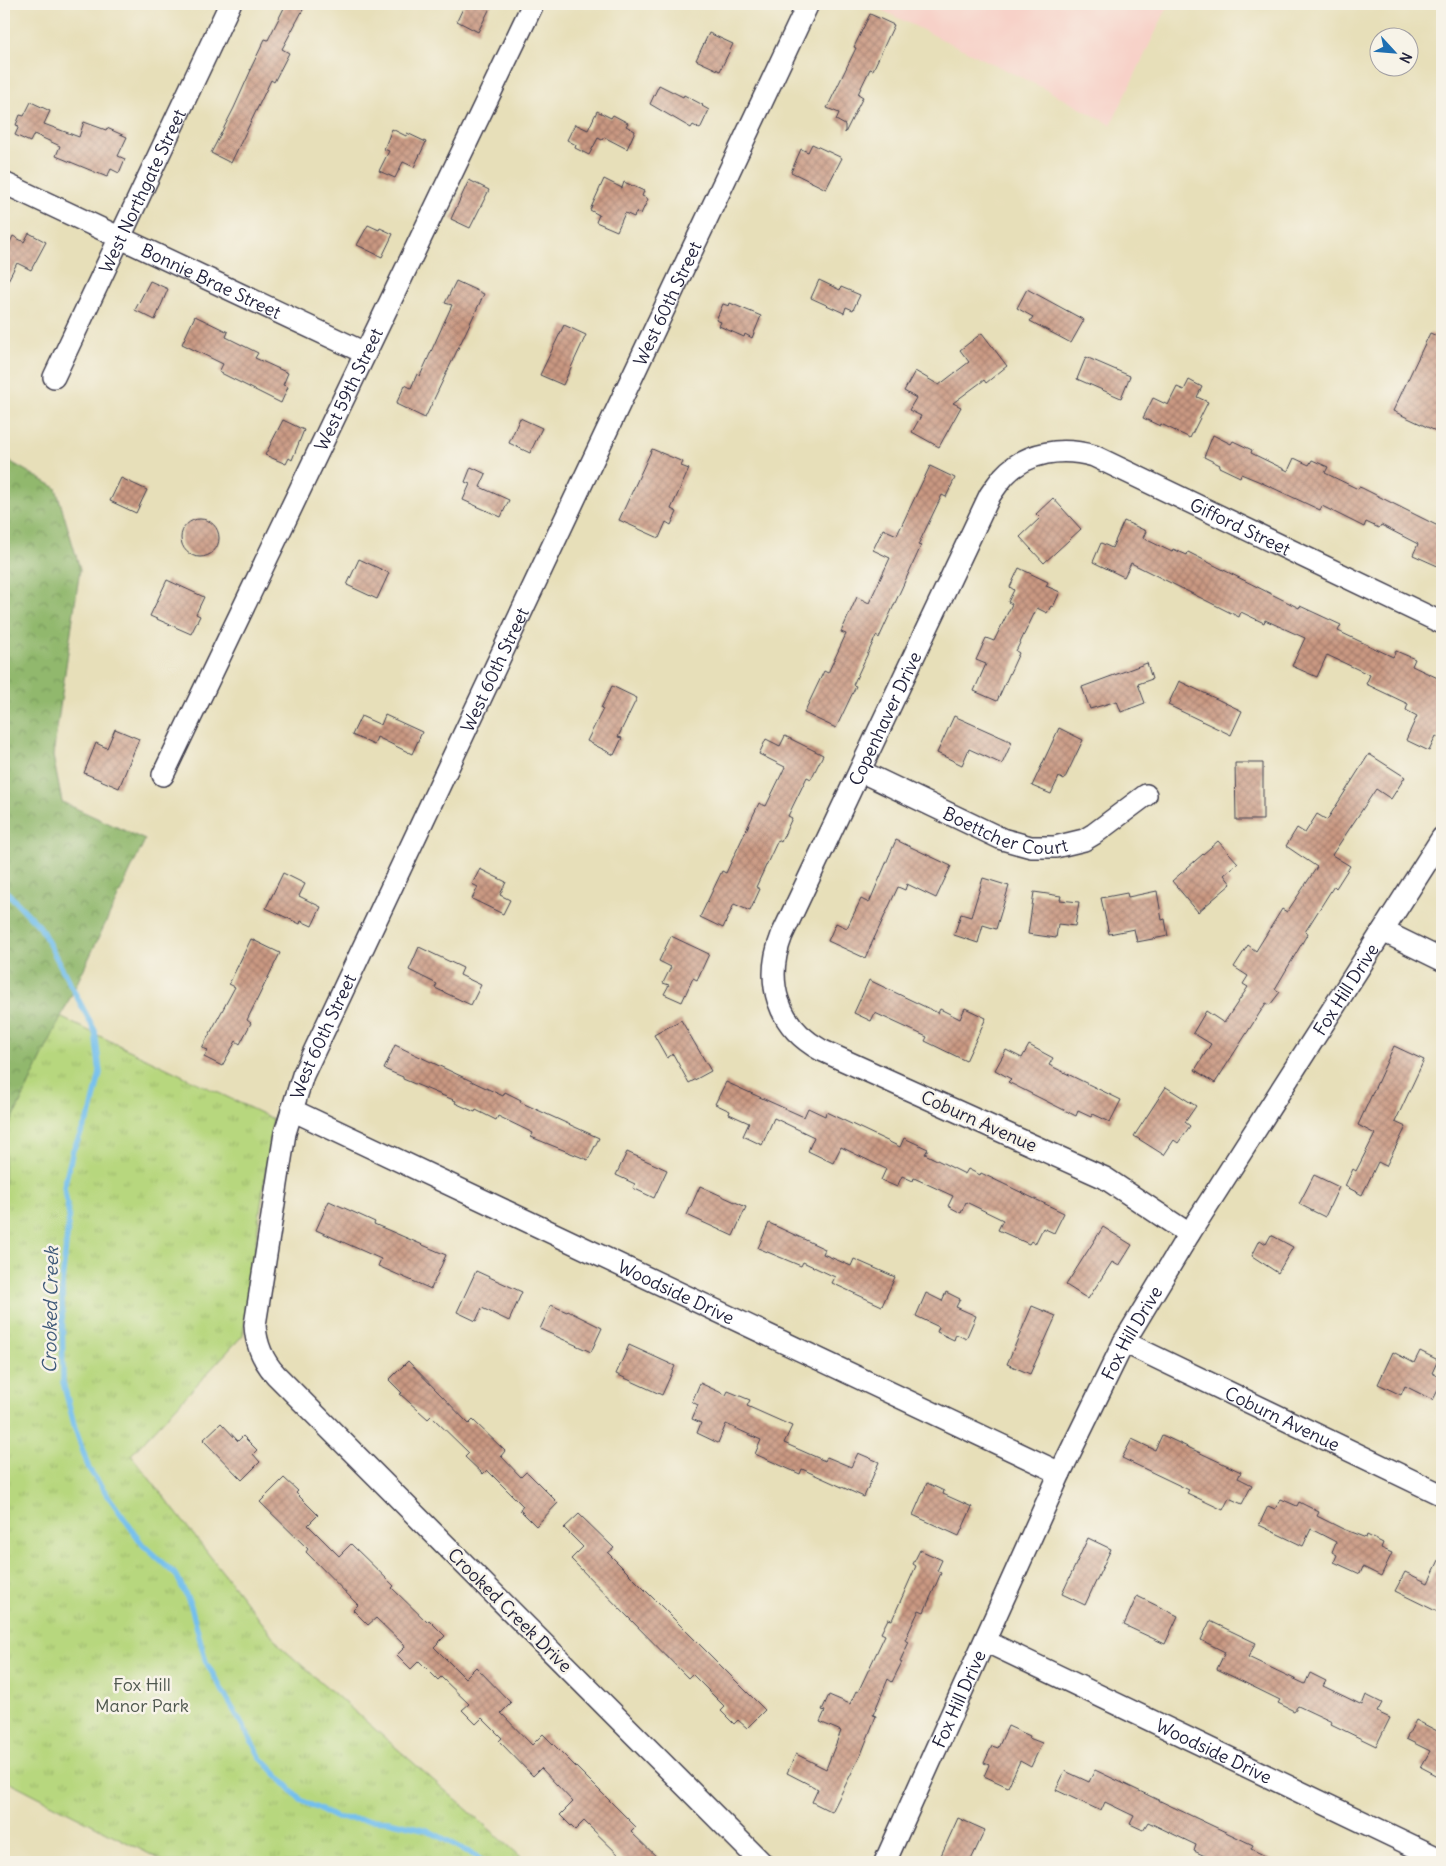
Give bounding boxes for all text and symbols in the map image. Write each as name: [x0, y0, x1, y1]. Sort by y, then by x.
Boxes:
north arrow: [1368, 28, 1418, 78]
text: N: [1395, 49, 1416, 66]
street label: West Northgate Street: [93, 105, 190, 276]
street label: West 60th Street: [628, 237, 706, 369]
street label: Bonnie Brae Street: [137, 238, 285, 323]
street label: West 59th Street: [309, 324, 387, 454]
street label: Gifford Street: [1186, 492, 1294, 560]
street label: West 60th Street: [455, 604, 533, 736]
street label: Copenhaver Drive: [843, 648, 926, 789]
street label: Boettcher Court: [940, 801, 1070, 859]
street label: Fox Hill Drive: [1308, 939, 1383, 1039]
street label: West 60th Street: [285, 970, 361, 1102]
street label: Coburn Avenue: [917, 1085, 1041, 1157]
water label: Crooked Creek: [37, 1245, 63, 1373]
street label: Woodside Drive: [614, 1254, 738, 1329]
street label: Fox Hill Drive: [1096, 1281, 1167, 1383]
street label: Coburn Avenue: [1221, 1381, 1344, 1456]
street label: Crooked Creek Drive: [443, 1543, 577, 1677]
street label: Fox Hill Drive: [927, 1646, 990, 1751]
park label: Fox Hill Manor Park: [95, 1673, 189, 1717]
street label: Woodside Drive: [1152, 1713, 1276, 1788]

